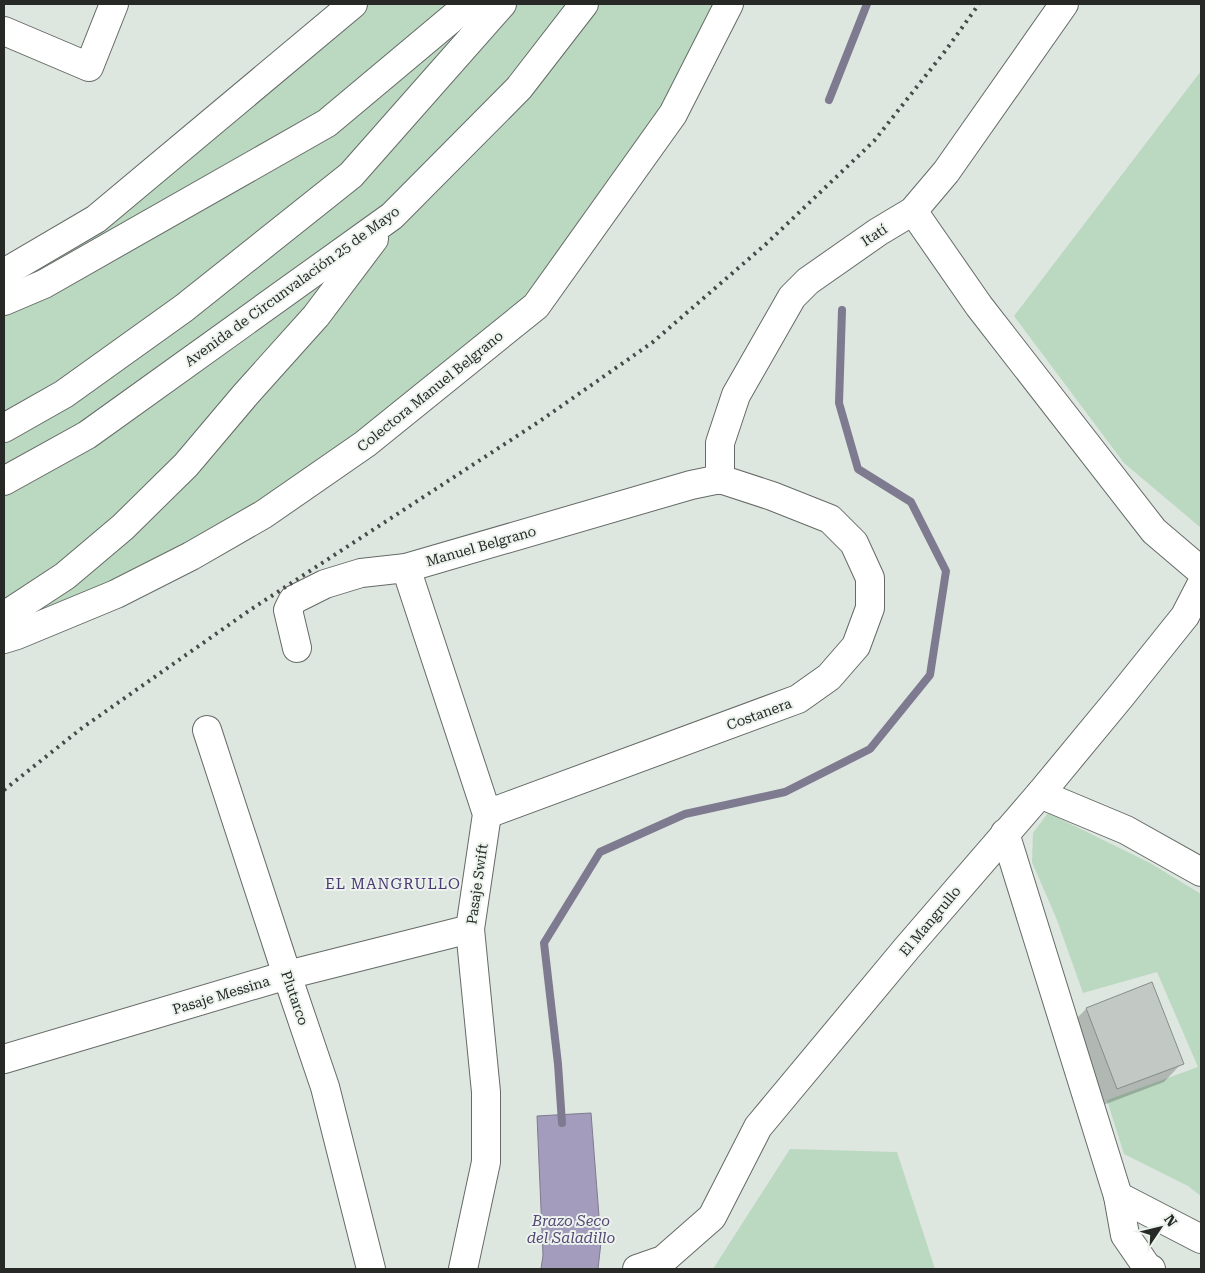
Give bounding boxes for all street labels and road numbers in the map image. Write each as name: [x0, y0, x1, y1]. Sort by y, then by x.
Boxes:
street label: Avenida de Circunvalación 25 de Mayo: [182, 203, 402, 369]
street label: Itatí: [858, 221, 890, 249]
street label: Colectora Manuel Belgrano: [354, 327, 506, 455]
street label: Manuel Belgrano: [424, 523, 538, 569]
street label: Costanera: [724, 695, 794, 733]
street label: Pasaje Swift: [463, 843, 491, 925]
street label: El Mangrullo: [896, 883, 964, 959]
street label: Plutarco: [278, 969, 312, 1027]
street label: Pasaje Messina: [170, 972, 272, 1017]

